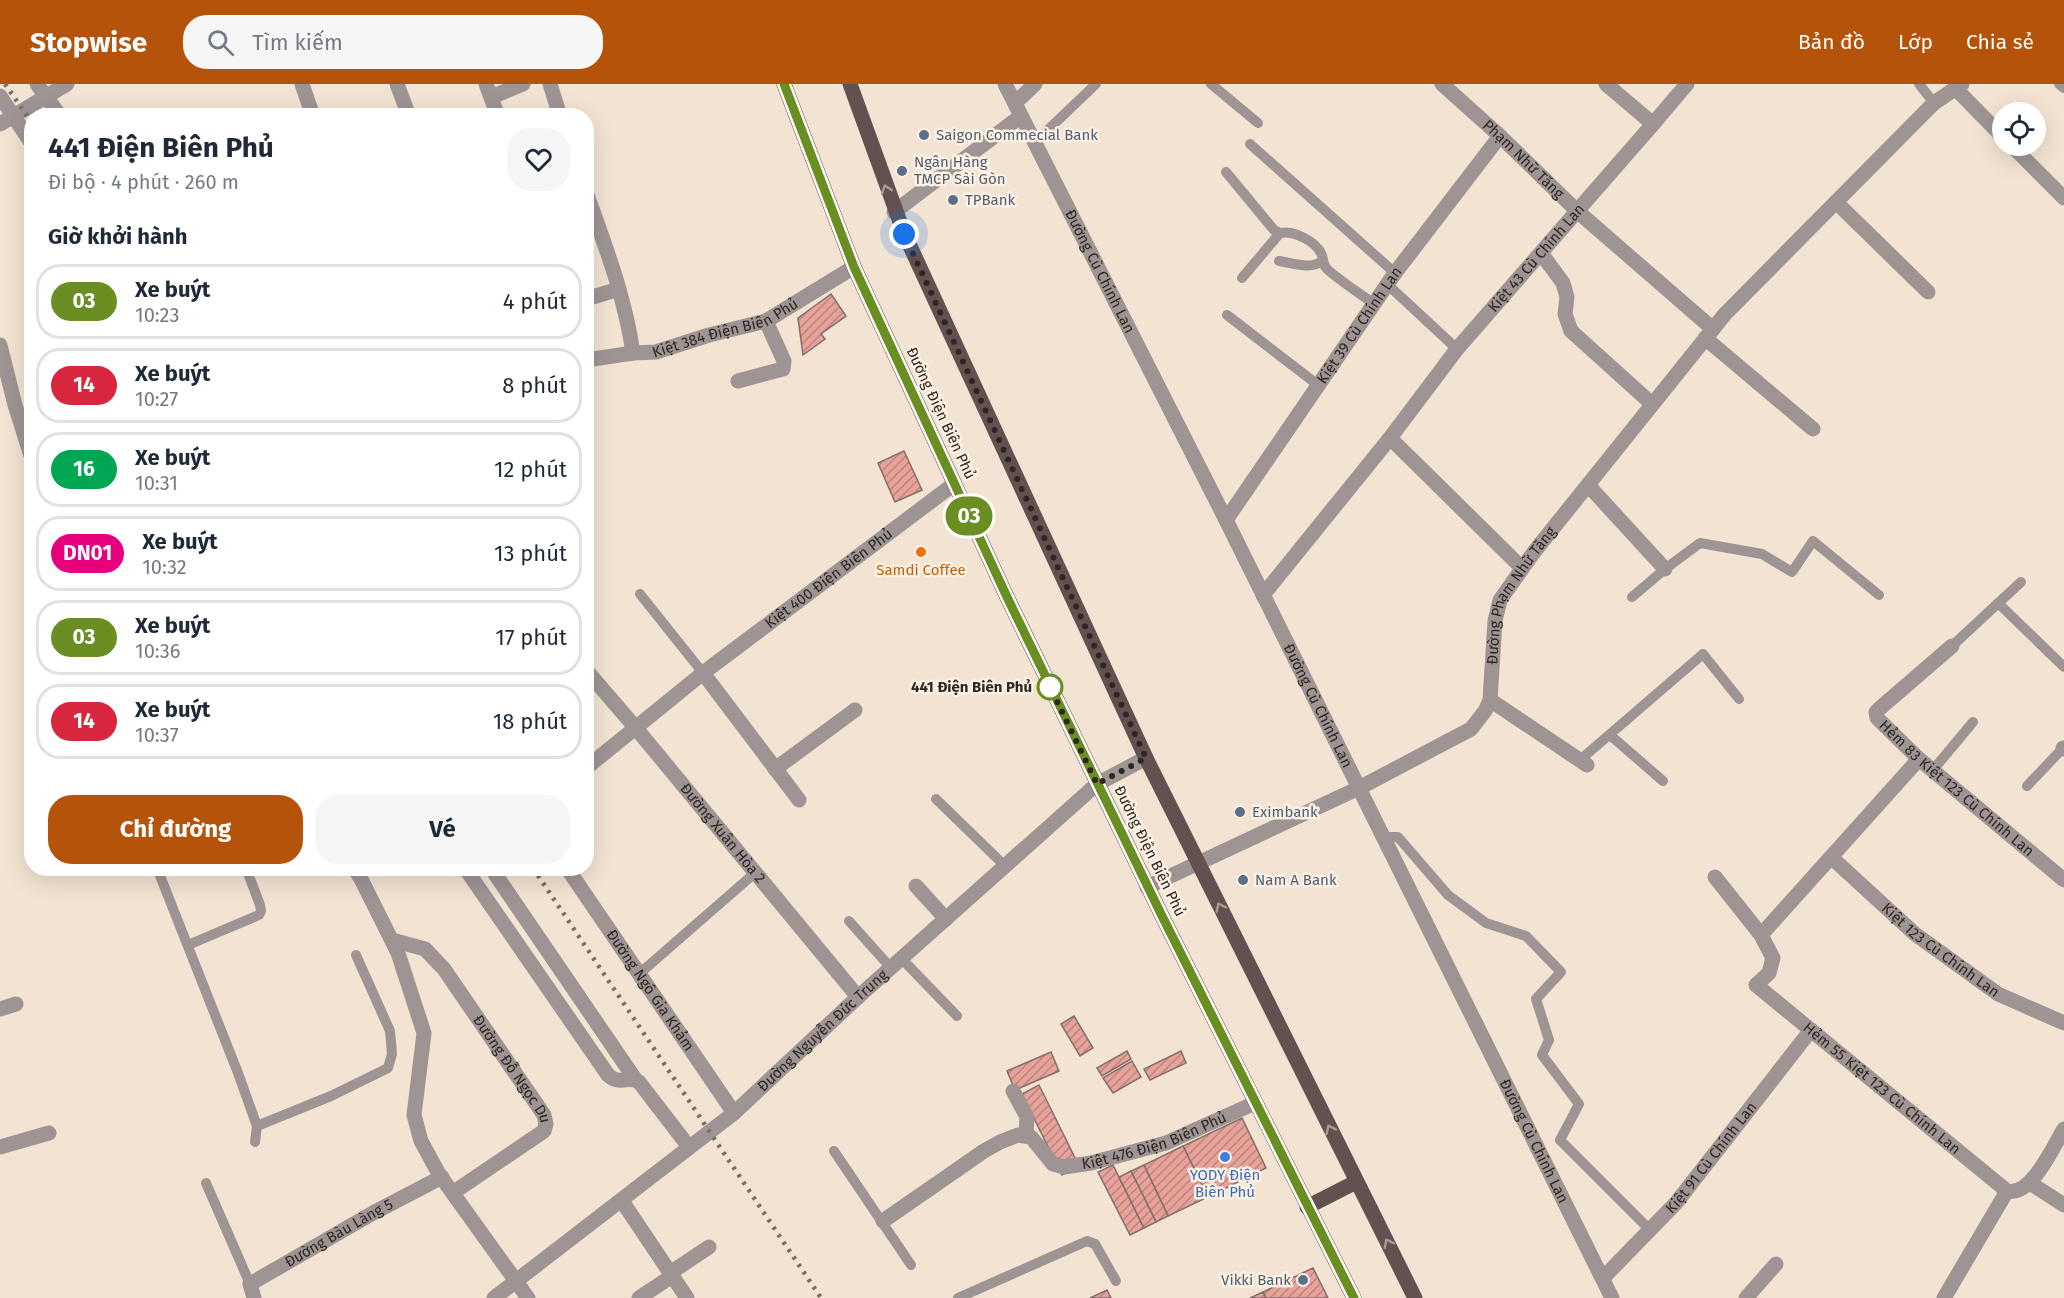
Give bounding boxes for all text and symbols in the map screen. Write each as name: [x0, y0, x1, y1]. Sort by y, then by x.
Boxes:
search box: [183, 15, 603, 69]
text: Stopwise: [30, 26, 147, 59]
icon: search: [204, 26, 237, 59]
text: Tìm kiếm: [252, 29, 343, 56]
text: Bản đồ: [1798, 29, 1865, 55]
text: Lớp: [1898, 29, 1933, 55]
text: Chia sẻ: [1966, 29, 2034, 55]
map controls: [1992, 102, 2046, 156]
button: locate: [1992, 102, 2046, 156]
street label: Phạm Nhữ Tăng: [1479, 116, 1568, 203]
place label: Saigon Commecial Bank: [936, 126, 1098, 144]
button: heart: [507, 128, 570, 191]
marker: Saigon Commecial Bank: [917, 128, 931, 142]
text: 441 Điện Biên Phủ: [48, 131, 274, 164]
place label: Ngân Hàng TMCP Sài Gòn: [914, 153, 1006, 188]
marker: Ngân Hàng TMCP Sài Gòn: [895, 164, 909, 178]
text: Đi bộ · 4 phút · 260 m: [48, 170, 239, 194]
one-way arrow: [881, 184, 894, 195]
place label: TPBank: [965, 191, 1016, 209]
marker: TPBank: [946, 193, 960, 207]
street label: Kiệt 43 Cù Chính Lan: [1484, 200, 1588, 316]
street label: Đường Cù Chính Lan: [1061, 207, 1139, 336]
your location: [889, 219, 919, 249]
text: Giờ khởi hành: [48, 223, 188, 250]
street label: Kiệt 39 Cù Chính Lan: [1313, 263, 1406, 387]
text: Xe buýt: [135, 276, 210, 303]
text: 03: [73, 288, 96, 314]
text: 4 phút: [503, 288, 567, 315]
street label: Kiệt 384 Điện Biên Phủ: [650, 295, 801, 362]
text: 10:23: [135, 303, 179, 327]
street label: Đường Điện Biên Phủ: [903, 344, 979, 482]
text: Xe buýt: [135, 360, 210, 387]
text: 14: [73, 372, 95, 398]
text: 8 phút: [502, 372, 567, 399]
text: 10:27: [135, 387, 178, 411]
text: Xe buýt: [135, 444, 210, 471]
text: 16: [73, 456, 95, 482]
text: 12 phút: [494, 456, 567, 483]
text: 10:31: [135, 471, 178, 495]
line badge: 03: [942, 496, 996, 536]
text: 03: [958, 503, 981, 529]
street label: Đường Phạm Nhữ Tăng: [1483, 523, 1560, 665]
street label: Kiệt 400 Điện Biên Phủ: [761, 525, 896, 632]
text: Xe buýt: [142, 528, 218, 555]
text: DN01: [63, 540, 112, 566]
text: 13 phút: [494, 540, 567, 567]
marker: Samdi Coffee: [914, 545, 928, 559]
text: 10:32: [142, 555, 187, 579]
place label: Samdi Coffee: [876, 561, 966, 579]
text: Xe buýt: [135, 612, 210, 639]
text: 03: [73, 624, 96, 650]
text: 17 phút: [495, 624, 567, 651]
text: 10:36: [135, 639, 180, 663]
street label: Đường Cù Chính Lan: [1280, 641, 1356, 771]
marker: 441 Điện Biên Phủ: [1037, 674, 1063, 700]
place label: 441 Điện Biên Phủ: [911, 678, 1032, 696]
text: Xe buýt: [135, 696, 210, 723]
text: 14: [73, 708, 95, 734]
text: 18 phút: [493, 708, 567, 735]
street label: Hẻm 83 Kiệt 123 Cù Chính Lan: [1876, 716, 2038, 860]
text: 10:37: [135, 723, 179, 747]
street label: Đường Xuân Hòa 2: [676, 780, 769, 887]
street label: Đường Điện Biên Phủ: [1111, 783, 1189, 919]
button: Chỉ đường: [48, 795, 303, 864]
button: Vé: [315, 795, 570, 864]
place label: Eximbank: [1252, 803, 1318, 821]
marker: Eximbank: [1233, 805, 1247, 819]
place label: Nam A Bank: [1255, 871, 1337, 889]
marker: Nam A Bank: [1236, 873, 1250, 887]
street label: Kiệt 123 Cù Chính Lan: [1878, 899, 2003, 1001]
one-way arrow: [1216, 903, 1227, 914]
street label: Đường Ngô Gia Khảm: [603, 926, 698, 1055]
street label: Đường Nguyễn Đức Trung: [754, 966, 892, 1095]
street label: Đường Đỗ Ngọc Du: [469, 1012, 554, 1124]
street label: Hẻm 55 Kiệt 123 Cù Chính Lan: [1800, 1018, 1964, 1158]
street label: Đường Cù Chính Lan: [1496, 1076, 1572, 1206]
street label: Kiệt 91 Cù Chính Lan: [1662, 1098, 1760, 1217]
street label: Kiệt 476 Điện Biên Phủ: [1081, 1108, 1229, 1173]
one-way arrow: [1326, 1125, 1338, 1136]
marker: YODY Điện Biên Phủ: [1218, 1150, 1232, 1164]
place label: YODY Điện Biên Phủ: [1190, 1166, 1260, 1201]
street label: Đường Bàu Làng 5: [282, 1195, 396, 1271]
one-way arrow: [1383, 1239, 1395, 1250]
place label: Vikki Bank: [1221, 1271, 1291, 1289]
marker: Vikki Bank: [1296, 1273, 1310, 1287]

